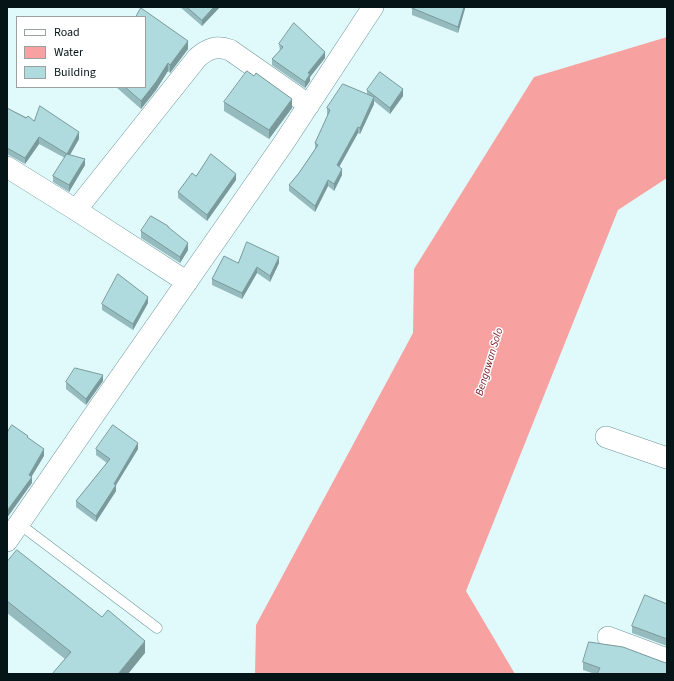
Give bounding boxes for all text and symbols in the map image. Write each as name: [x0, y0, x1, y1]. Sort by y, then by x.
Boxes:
legend: [16, 16, 146, 88]
text: Road: [54, 24, 80, 41]
text: Water: [54, 44, 83, 61]
text: Building: [54, 64, 96, 81]
water label: Bengawan Solo: [473, 326, 507, 398]

